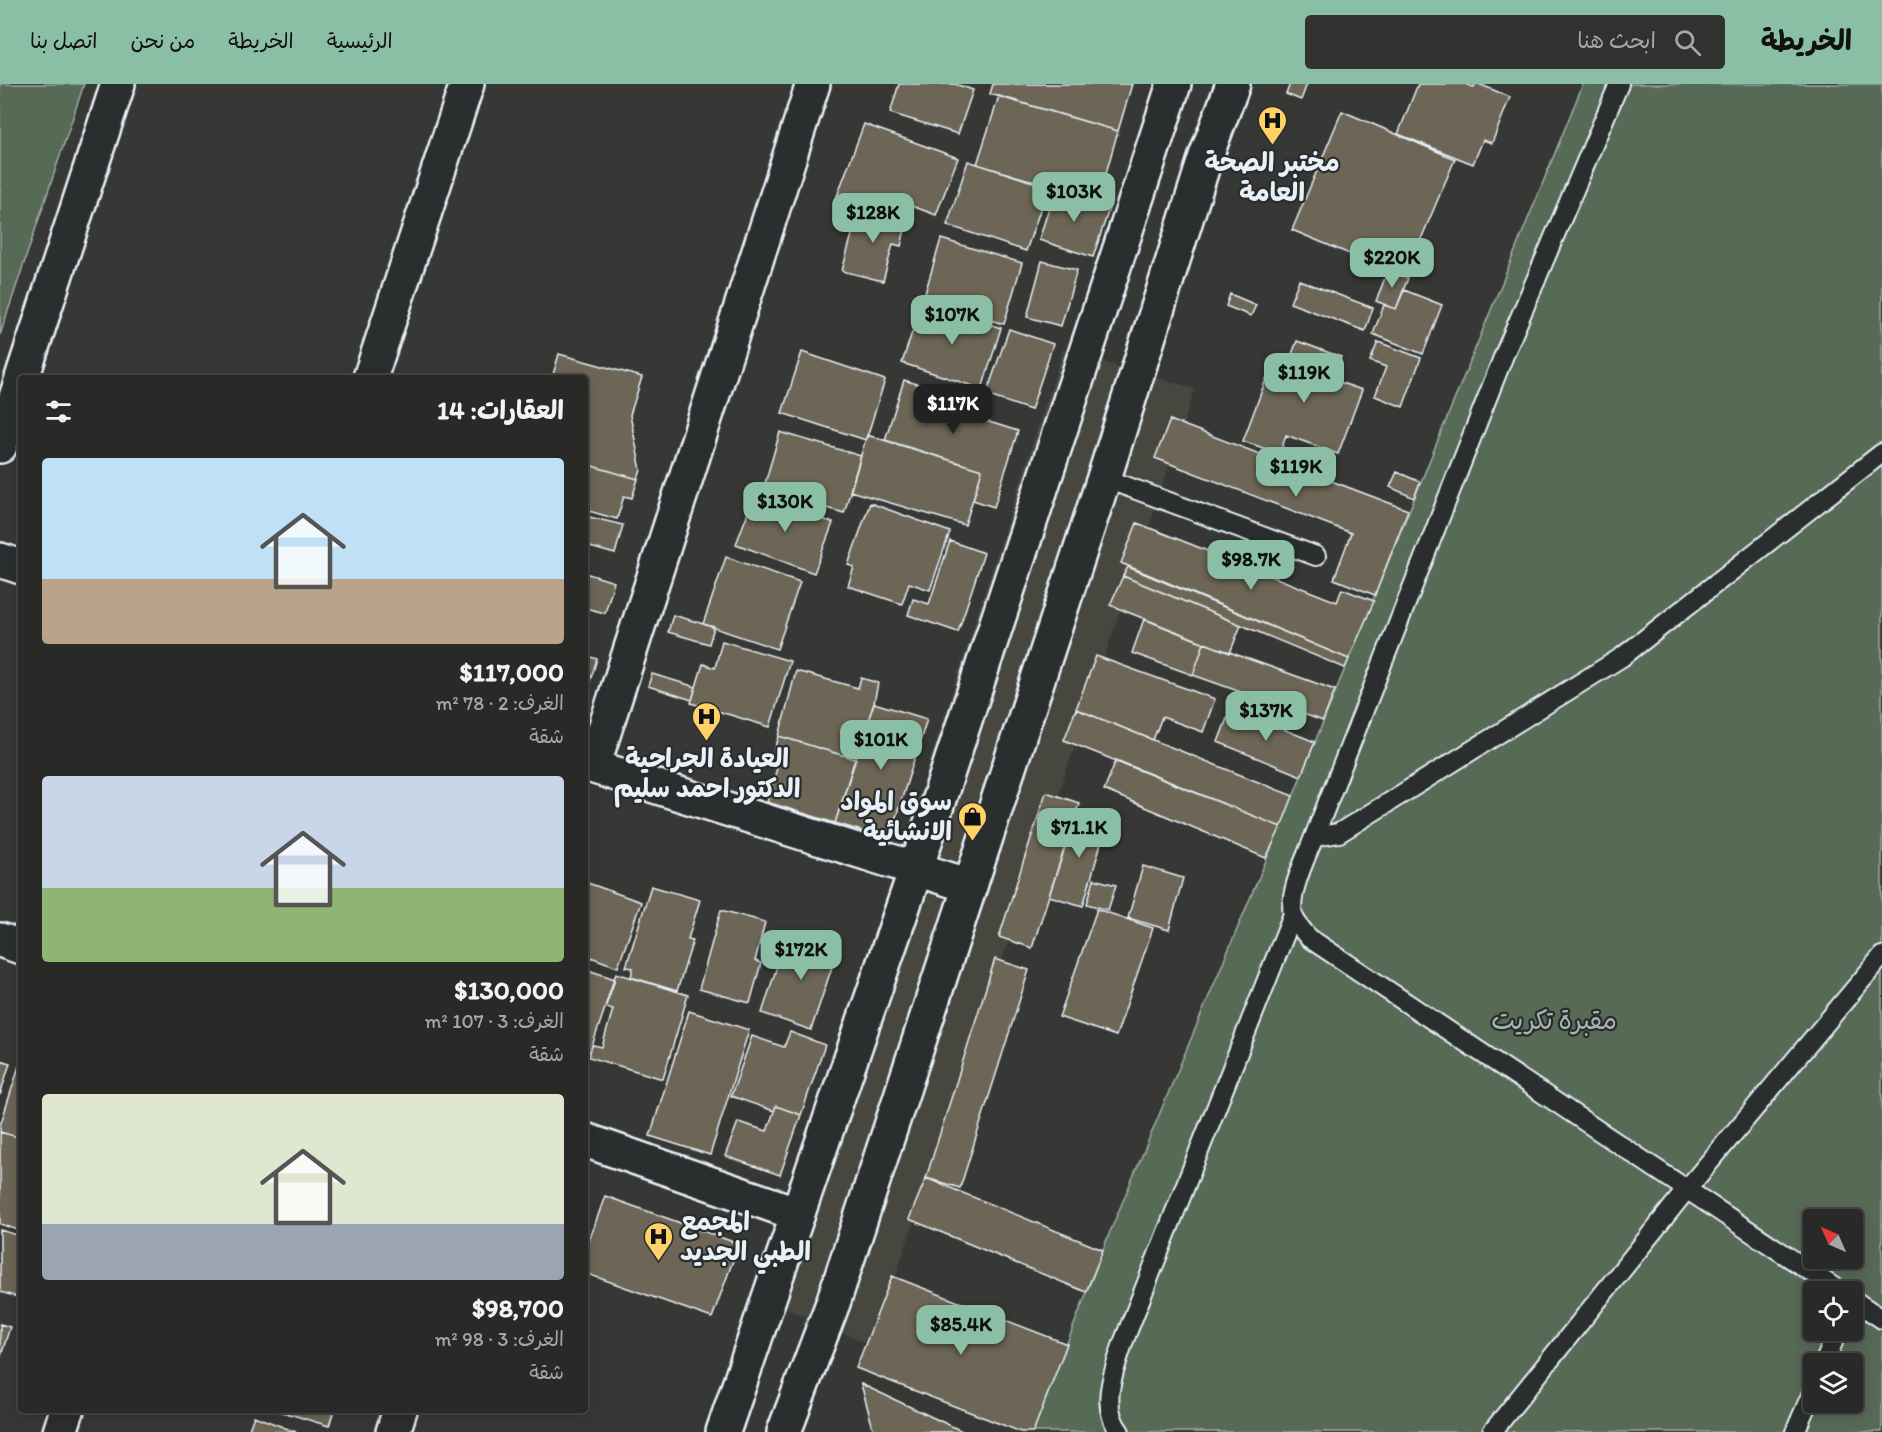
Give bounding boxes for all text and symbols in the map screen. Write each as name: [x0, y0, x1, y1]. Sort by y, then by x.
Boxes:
search box: [1305, 15, 1725, 69]
text: الخريطة: [1761, 23, 1852, 57]
icon: search: [1671, 26, 1704, 59]
text: ابحث هنا: [1577, 27, 1656, 54]
text: اتصل بنا: [30, 28, 98, 53]
text: من نحن: [131, 28, 195, 53]
text: الخريطة: [228, 28, 294, 53]
text: الرئيسية: [327, 28, 393, 53]
hospital icon: مختبر الصحة العامة: [1256, 104, 1288, 146]
place label: مختبر الصحة العامة: [1204, 146, 1340, 208]
pin: $103K: [1032, 172, 1116, 223]
text: $103K: [1046, 179, 1102, 203]
pin: $128K: [831, 193, 915, 244]
text: $128K: [846, 200, 900, 224]
pin: $220K: [1350, 238, 1434, 289]
text: $220K: [1364, 245, 1420, 269]
pin: $107K: [910, 295, 994, 346]
text: $107K: [925, 302, 979, 326]
pin: $119K: [1262, 353, 1346, 404]
text: $119K: [1278, 360, 1330, 384]
pin: $117K: [911, 384, 995, 435]
text: $117K: [927, 391, 979, 415]
text: العقارات: 14: [437, 394, 564, 426]
icon: filters: [42, 395, 75, 428]
pin: $119K: [1254, 447, 1338, 498]
text: $119K: [1270, 454, 1322, 478]
pin: $130K: [743, 482, 827, 533]
text: $130K: [757, 489, 813, 513]
icon: home: [249, 497, 357, 605]
pin: $98.7K: [1202, 540, 1300, 591]
text: $98.7K: [1221, 547, 1281, 571]
text: $117,000: [460, 656, 564, 688]
text: الغرف: 2 · 78 m²: [436, 691, 564, 715]
pin: $137K: [1224, 691, 1308, 742]
text: $137K: [1239, 698, 1293, 722]
hospital icon: العيادة الجراحية الدكتور احمد سليم: [691, 700, 723, 742]
pin: $101K: [839, 720, 923, 771]
text: شقة: [529, 724, 564, 748]
text: $101K: [854, 727, 908, 751]
place label: العيادة الجراحية الدكتور احمد سليم: [614, 742, 800, 808]
place label: سوق المواد الانشائية: [840, 785, 952, 847]
shop icon: سوق المواد الانشائية: [957, 800, 989, 842]
pin: $71.1K: [1030, 808, 1128, 859]
icon: home: [249, 815, 357, 923]
text: $71.1K: [1051, 815, 1107, 839]
pin: $172K: [759, 930, 843, 981]
text: $172K: [775, 937, 827, 961]
text: $130,000: [454, 974, 564, 1006]
park label: مقبرة تكريت: [1491, 1004, 1617, 1036]
text: الغرف: 3 · 107 m²: [425, 1009, 564, 1033]
text: شقة: [529, 1042, 564, 1066]
icon: home: [249, 1133, 357, 1241]
place label: المجمع الطبي الجديد: [680, 1205, 811, 1275]
north arrow: [1803, 1209, 1863, 1269]
map controls: [1803, 1209, 1863, 1413]
hospital icon: المجمع الطبي الجديد: [643, 1220, 675, 1262]
button: locate: [1803, 1281, 1863, 1341]
text: $98,700: [472, 1292, 564, 1324]
pin: $85.4K: [912, 1305, 1010, 1356]
text: $85.4K: [930, 1312, 992, 1336]
text: الغرف: 3 · 98 m²: [435, 1327, 564, 1351]
button: layers: [1803, 1353, 1863, 1413]
text: شقة: [529, 1360, 564, 1384]

